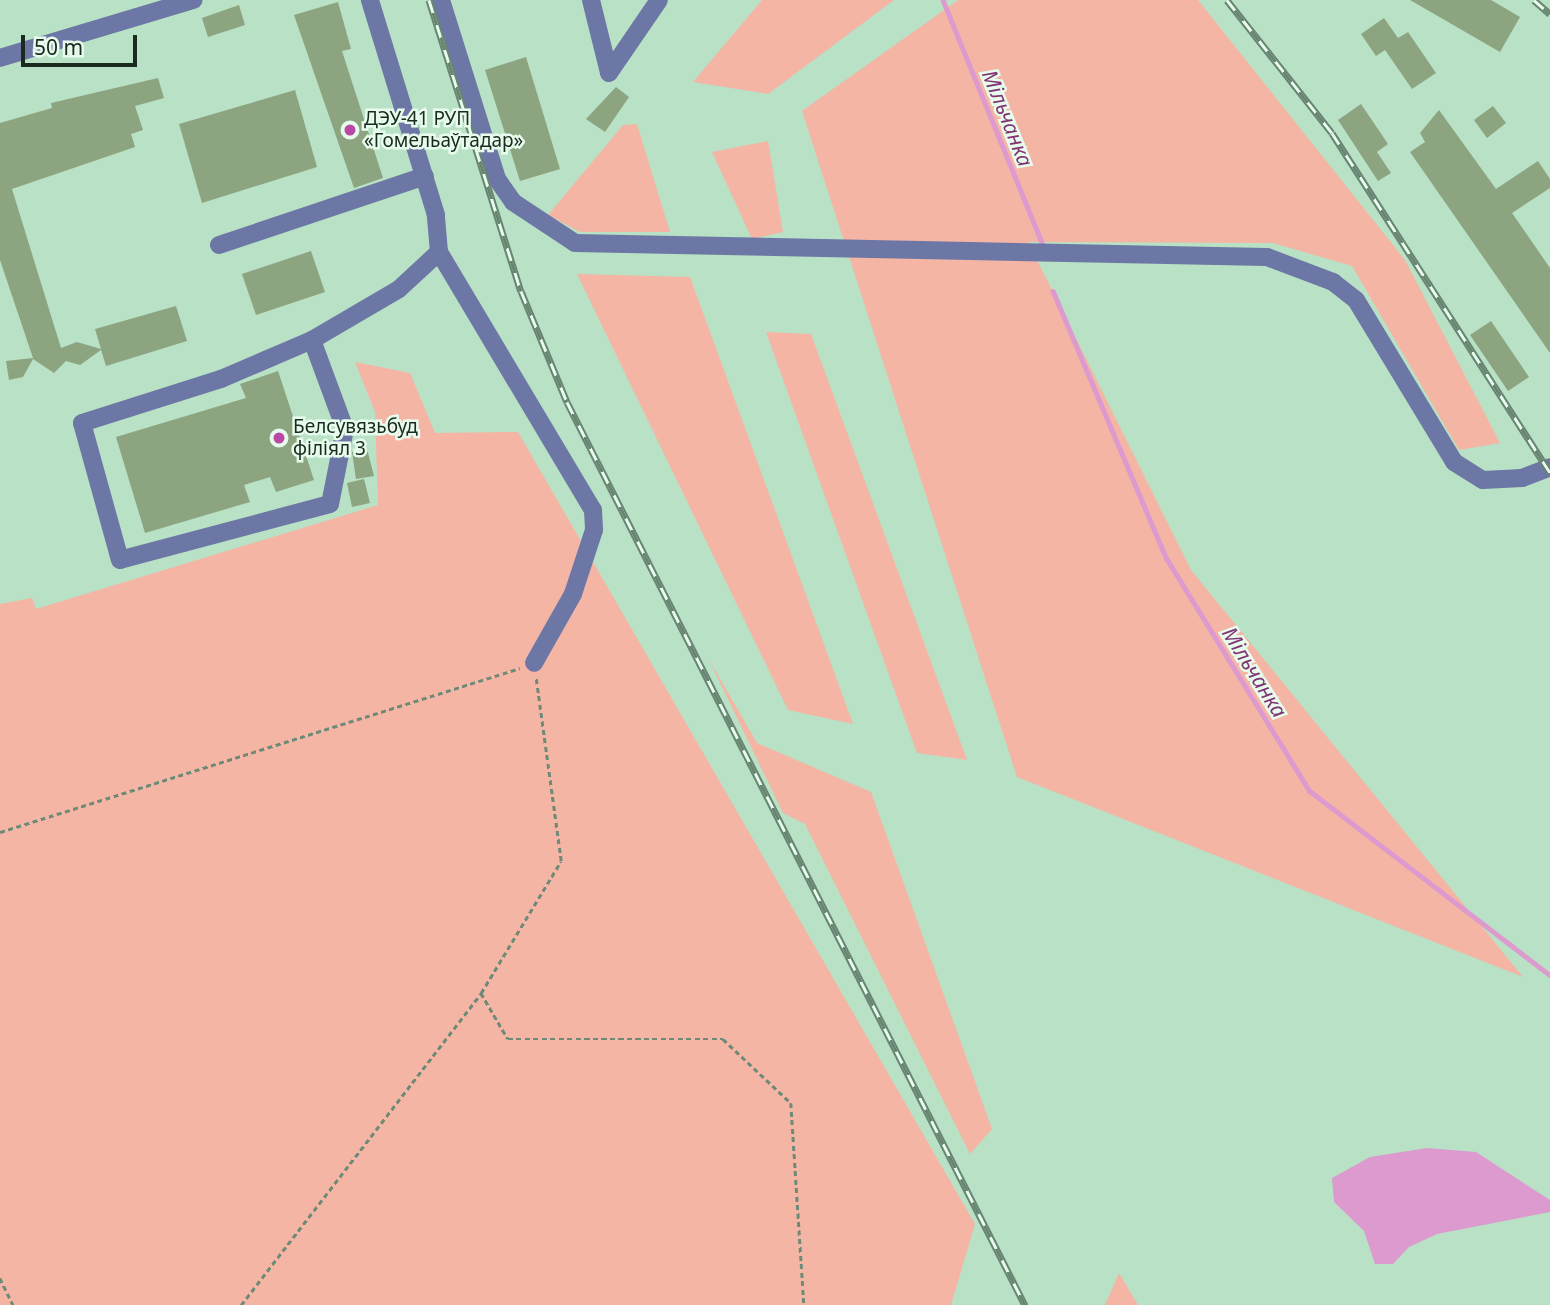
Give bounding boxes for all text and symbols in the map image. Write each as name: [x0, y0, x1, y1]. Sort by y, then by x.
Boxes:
scale bar: [24, 21, 140, 65]
text: 50 m: [34, 33, 83, 61]
water label: Мільчанка: [977, 66, 1039, 170]
place label: ДЭУ-41 РУП «Гомельаўтадар»: [364, 108, 523, 152]
marker: ДЭУ-41 РУП «Гомельаўтадар»: [342, 122, 358, 138]
place label: Белсувязьбуд філіял 3: [293, 416, 418, 460]
marker: Белсувязьбуд філіял 3: [271, 430, 287, 446]
water label: Мільчанка: [1217, 622, 1293, 722]

